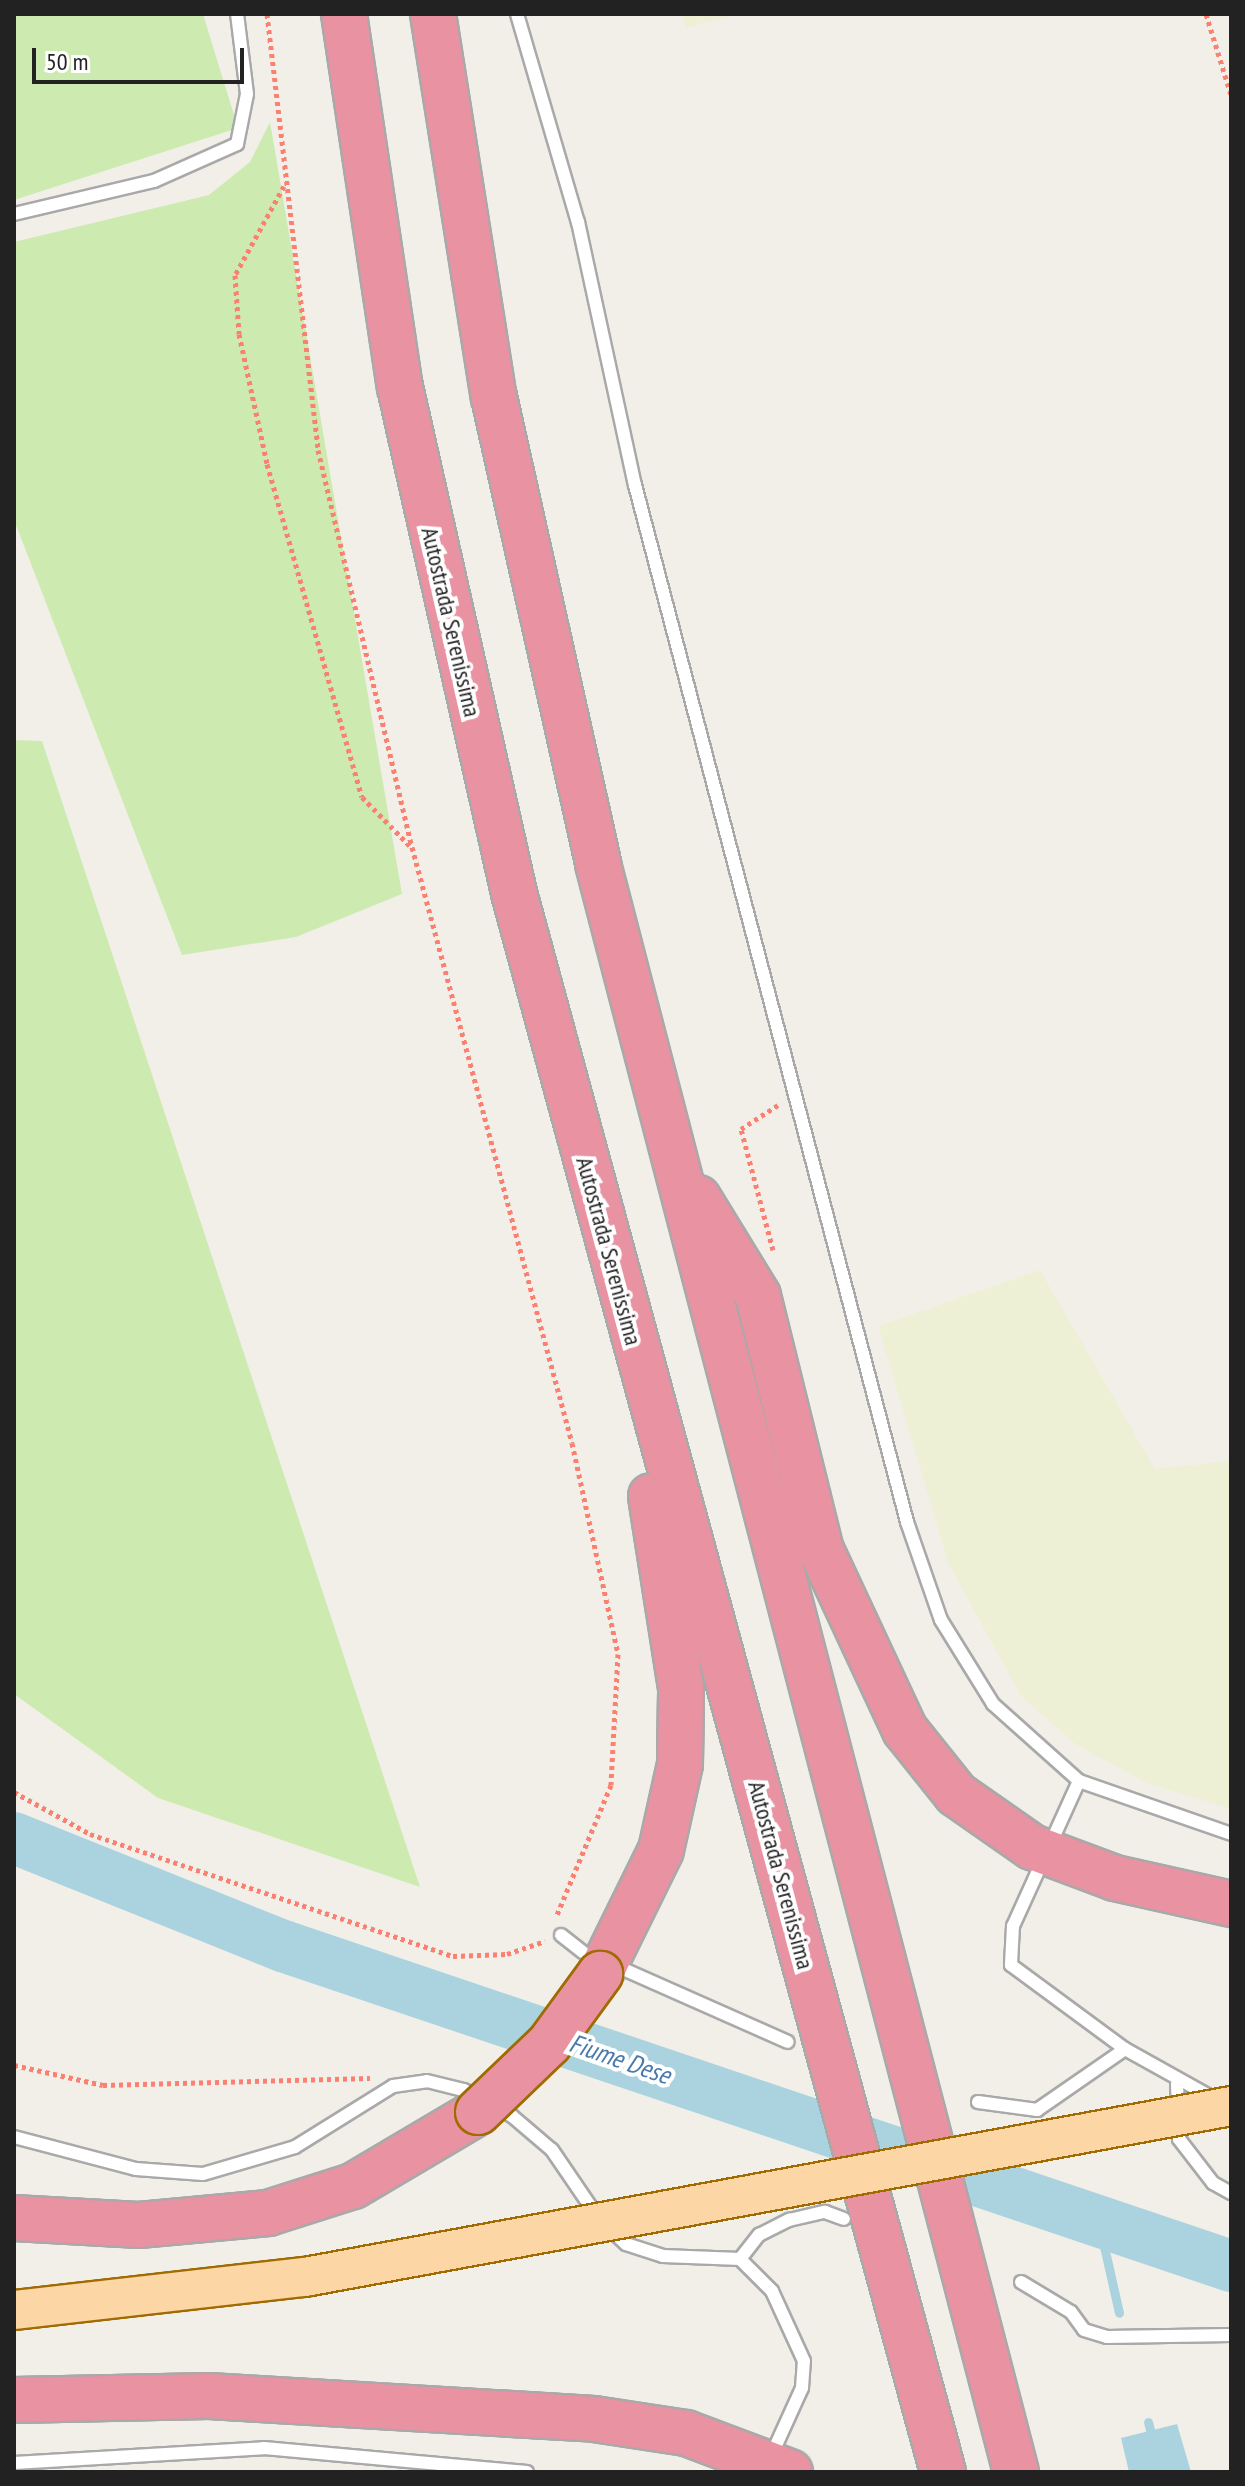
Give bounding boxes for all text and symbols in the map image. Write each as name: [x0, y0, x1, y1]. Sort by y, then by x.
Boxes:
scale bar: [36, 32, 248, 82]
text: 50 m: [46, 46, 88, 77]
street label: Autostrada Serenissima: [415, 524, 487, 720]
street label: Autostrada Serenissima: [570, 1154, 648, 1348]
street label: Autostrada Serenissima: [742, 1778, 820, 1972]
water label: Fiume Dese: [565, 2027, 675, 2091]

